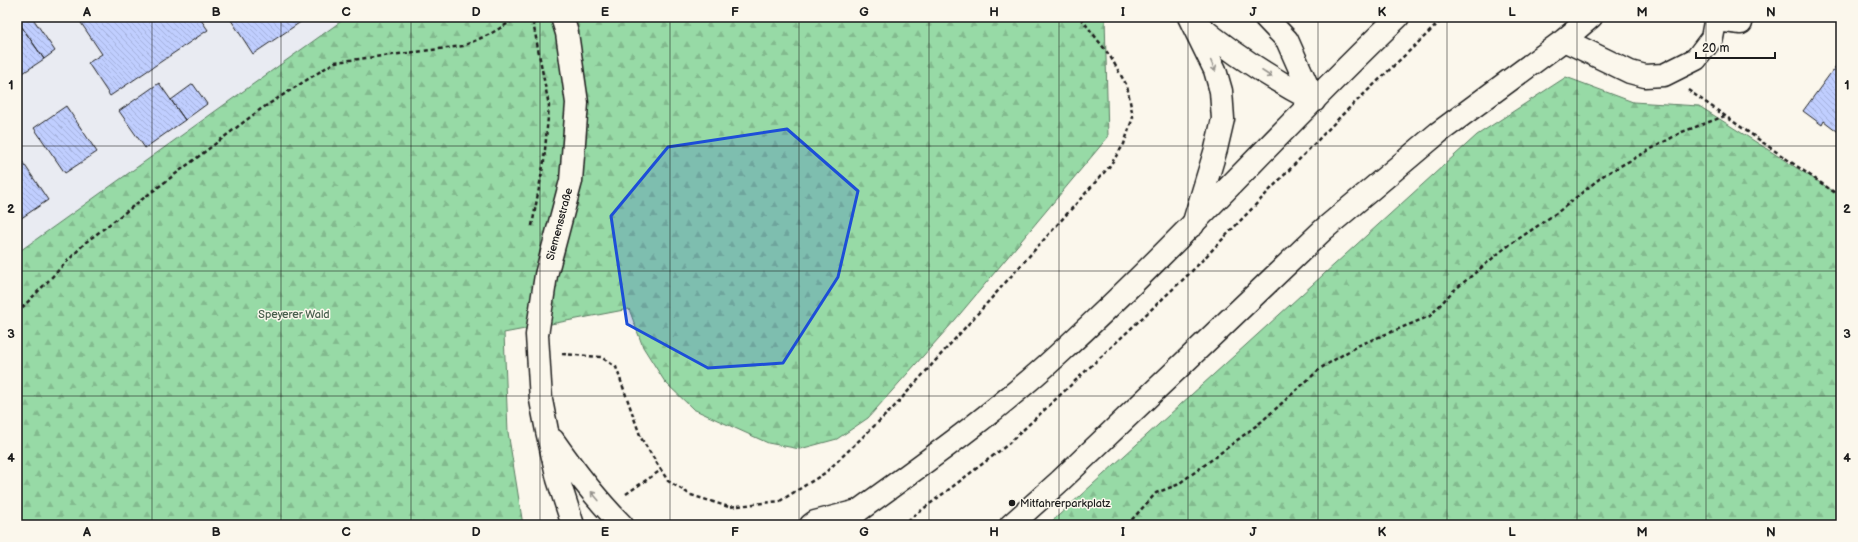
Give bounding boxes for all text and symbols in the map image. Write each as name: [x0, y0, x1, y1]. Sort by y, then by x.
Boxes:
text: A: [82, 4, 91, 20]
text: B: [211, 4, 221, 20]
text: C: [341, 4, 351, 20]
text: D: [471, 4, 481, 20]
text: E: [601, 4, 610, 20]
text: F: [731, 4, 739, 20]
text: G: [859, 4, 869, 20]
text: H: [989, 4, 999, 20]
text: I: [1121, 4, 1125, 20]
text: J: [1249, 4, 1257, 20]
text: K: [1378, 4, 1387, 20]
text: L: [1508, 4, 1516, 20]
text: M: [1636, 4, 1648, 20]
text: N: [1766, 4, 1776, 20]
scale bar: [1696, 34, 1775, 60]
text: 20 m: [1702, 41, 1729, 56]
one-way arrow: [1210, 60, 1217, 72]
one-way arrow: [1261, 70, 1272, 78]
text: 1: [8, 77, 14, 93]
text: 1: [1844, 77, 1850, 93]
street label: Siemensstraße: [544, 186, 576, 262]
text: 2: [7, 201, 15, 217]
text: 2: [1843, 201, 1851, 217]
park label: Speyerer Wald: [258, 308, 330, 321]
text: 3: [7, 326, 15, 342]
text: 3: [1843, 326, 1851, 342]
text: 4: [7, 450, 15, 466]
text: 4: [1843, 450, 1851, 466]
one-way arrow: [591, 491, 600, 502]
place label: Mitfahrerparkplatz: [1020, 497, 1111, 510]
marker: Mitfahrerparkplatz: [1007, 498, 1017, 508]
text: A: [82, 524, 91, 540]
text: B: [211, 524, 221, 540]
text: C: [341, 524, 351, 540]
text: D: [471, 524, 481, 540]
text: E: [601, 524, 610, 540]
text: F: [731, 524, 739, 540]
text: G: [859, 524, 869, 540]
text: H: [989, 524, 999, 540]
text: I: [1121, 524, 1125, 540]
text: J: [1249, 524, 1257, 540]
text: K: [1378, 524, 1387, 540]
text: L: [1508, 524, 1516, 540]
text: M: [1636, 524, 1648, 540]
text: N: [1766, 524, 1776, 540]

